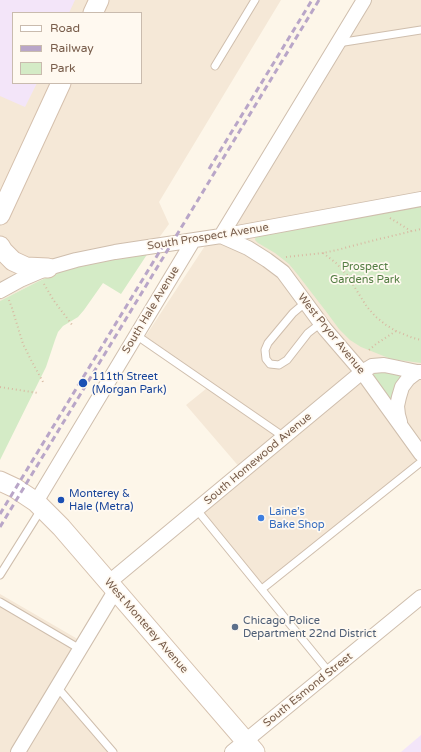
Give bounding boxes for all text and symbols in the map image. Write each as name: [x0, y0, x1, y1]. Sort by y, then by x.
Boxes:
legend: [12, 12, 142, 84]
text: Road: [50, 21, 80, 35]
text: Railway: [50, 41, 94, 55]
text: Park: [50, 61, 76, 75]
street label: South Prospect Avenue: [146, 221, 270, 253]
park label: Prospect Gardens Park: [330, 260, 400, 286]
street label: South Hale Avenue: [120, 264, 182, 356]
street label: West Pryor Avenue: [295, 291, 367, 377]
place label: 111th Street (Morgan Park): [92, 370, 166, 396]
marker: 111th Street (Morgan Park): [77, 377, 89, 389]
street label: South Homewood Avenue: [202, 410, 314, 508]
place label: Monterey & Hale (Metra): [69, 487, 133, 513]
marker: Monterey & Hale (Metra): [56, 495, 66, 505]
place label: Laine’s Bake Shop: [269, 505, 325, 531]
marker: Laine’s Bake Shop: [256, 513, 266, 523]
street label: West Monterey Avenue: [101, 576, 191, 676]
place label: Chicago Police Department 22nd District: [243, 614, 376, 640]
marker: Chicago Police Department 22nd District: [230, 622, 240, 632]
street label: South Esmond Street: [261, 650, 355, 730]

